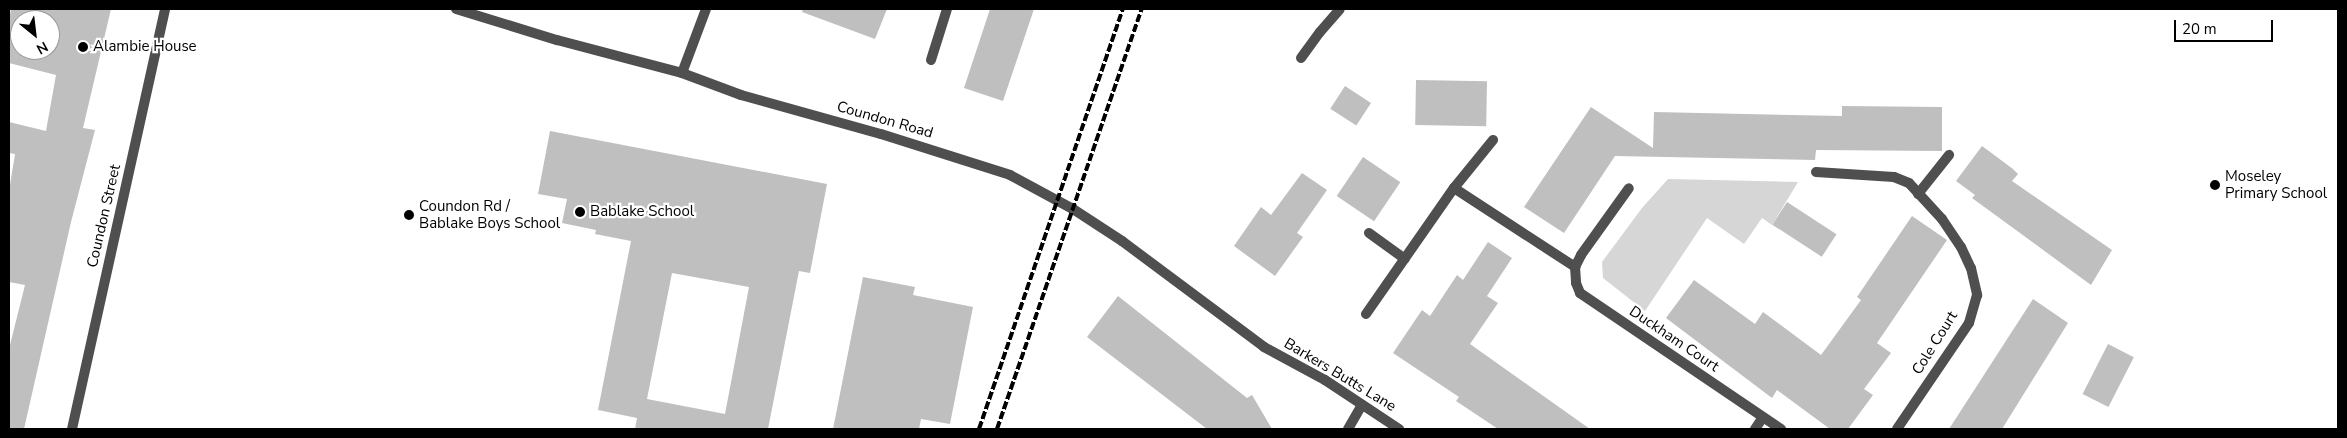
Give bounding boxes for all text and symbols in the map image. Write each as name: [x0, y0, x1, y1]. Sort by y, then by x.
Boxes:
north arrow: [10, 10, 60, 60]
scale bar: [2177, 10, 2276, 42]
text: 20 m: [2182, 19, 2217, 39]
text: N: [33, 37, 51, 59]
place label: Alambie House: [93, 38, 197, 56]
marker: Alambie House: [77, 41, 89, 53]
street label: Coundon Road: [835, 98, 935, 142]
street label: Coundon Street: [83, 163, 125, 269]
place label: Moseley Primary School: [2225, 167, 2327, 202]
marker: Moseley Primary School: [2209, 179, 2221, 191]
place label: Coundon Rd / Bablake Boys School: [419, 197, 560, 232]
place label: Bablake School: [590, 203, 694, 221]
marker: Bablake School: [574, 206, 586, 218]
marker: Coundon Rd / Bablake Boys School: [403, 209, 415, 221]
street label: Duckham Court: [1626, 302, 1722, 376]
street label: Cole Court: [1908, 308, 1962, 378]
street label: Barkers Butts Lane: [1281, 334, 1399, 416]

